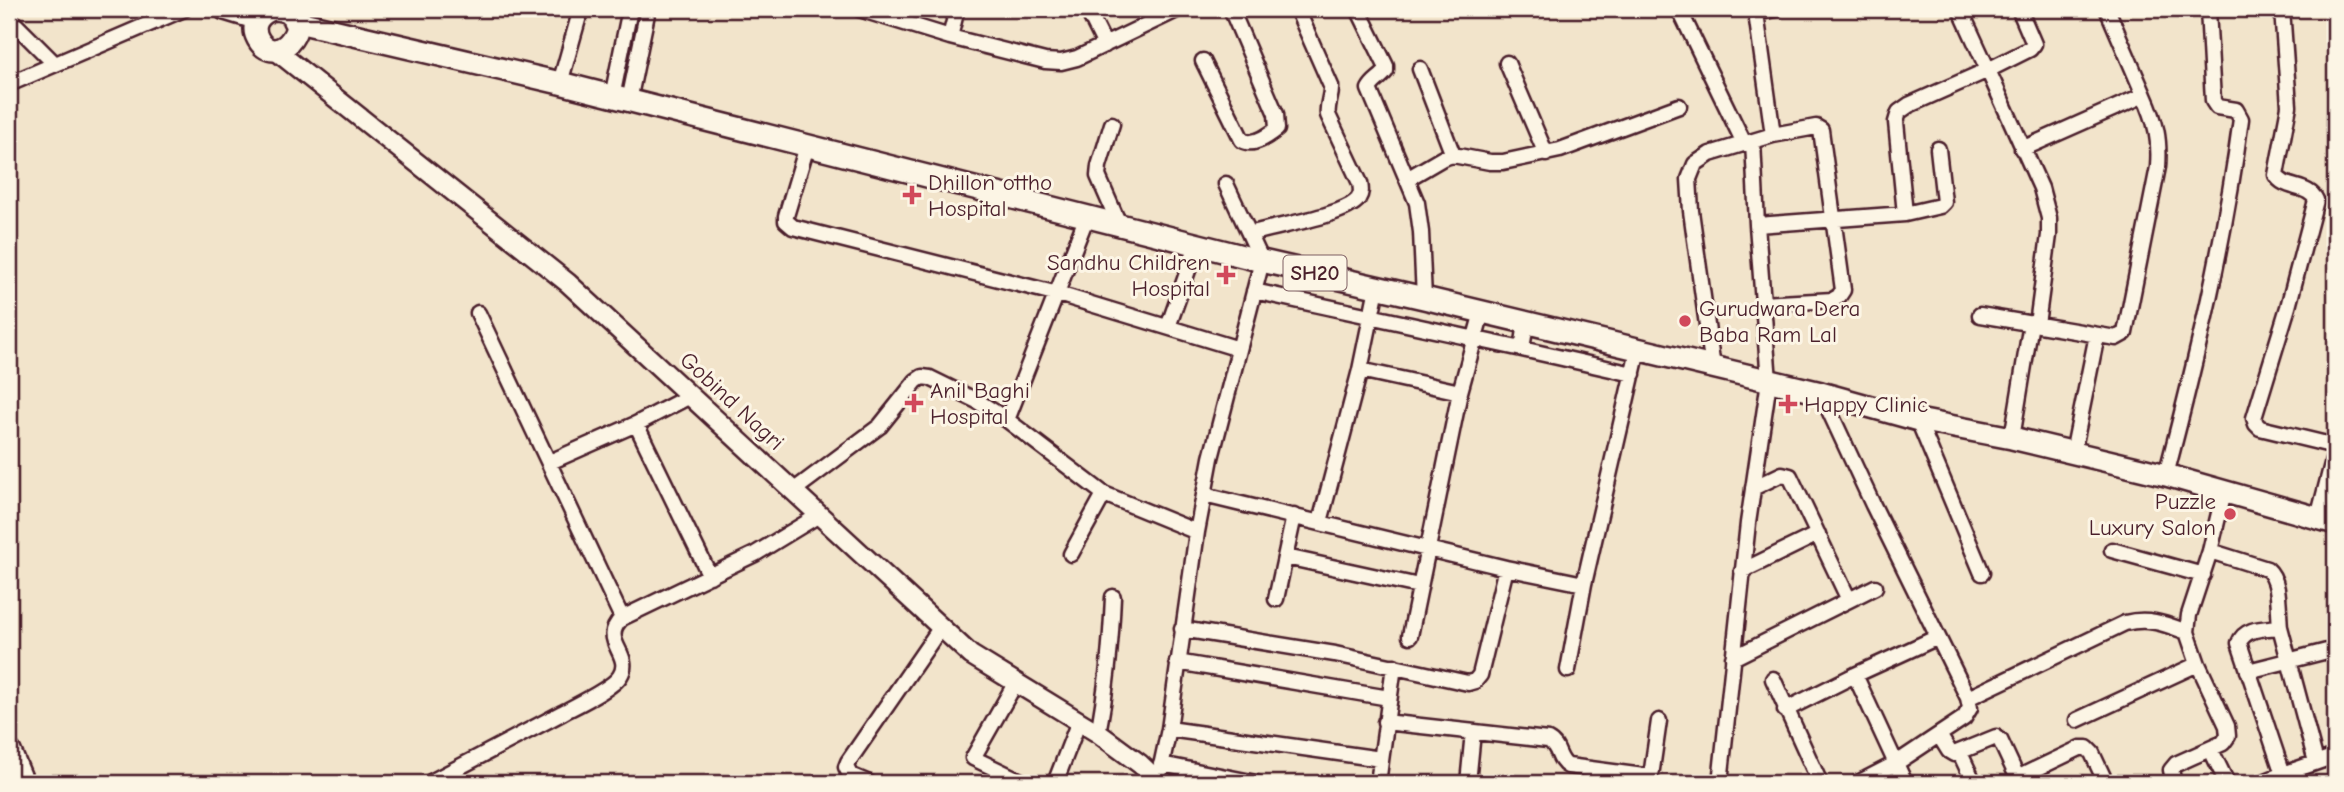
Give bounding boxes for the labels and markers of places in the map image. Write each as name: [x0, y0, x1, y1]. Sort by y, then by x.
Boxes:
place label: Dhillon ottho Hospital: [928, 169, 1052, 222]
marker: Dhillon ottho Hospital: [902, 185, 922, 205]
place label: Sandhu Children Hospital: [1047, 249, 1210, 302]
marker: Sandhu Children Hospital: [1216, 265, 1236, 285]
place label: Gurudwara Dera Baba Ram Lal: [1699, 295, 1860, 348]
marker: Gurudwara Dera Baba Ram Lal: [1677, 313, 1693, 329]
place label: Anil Baghi Hospital: [930, 377, 1030, 430]
place label: Happy Clinic: [1804, 391, 1928, 418]
marker: Anil Baghi Hospital: [904, 393, 924, 413]
marker: Happy Clinic: [1778, 394, 1798, 414]
place label: Puzzle Luxury Salon: [2089, 488, 2216, 541]
marker: Puzzle Luxury Salon: [2222, 506, 2238, 522]

